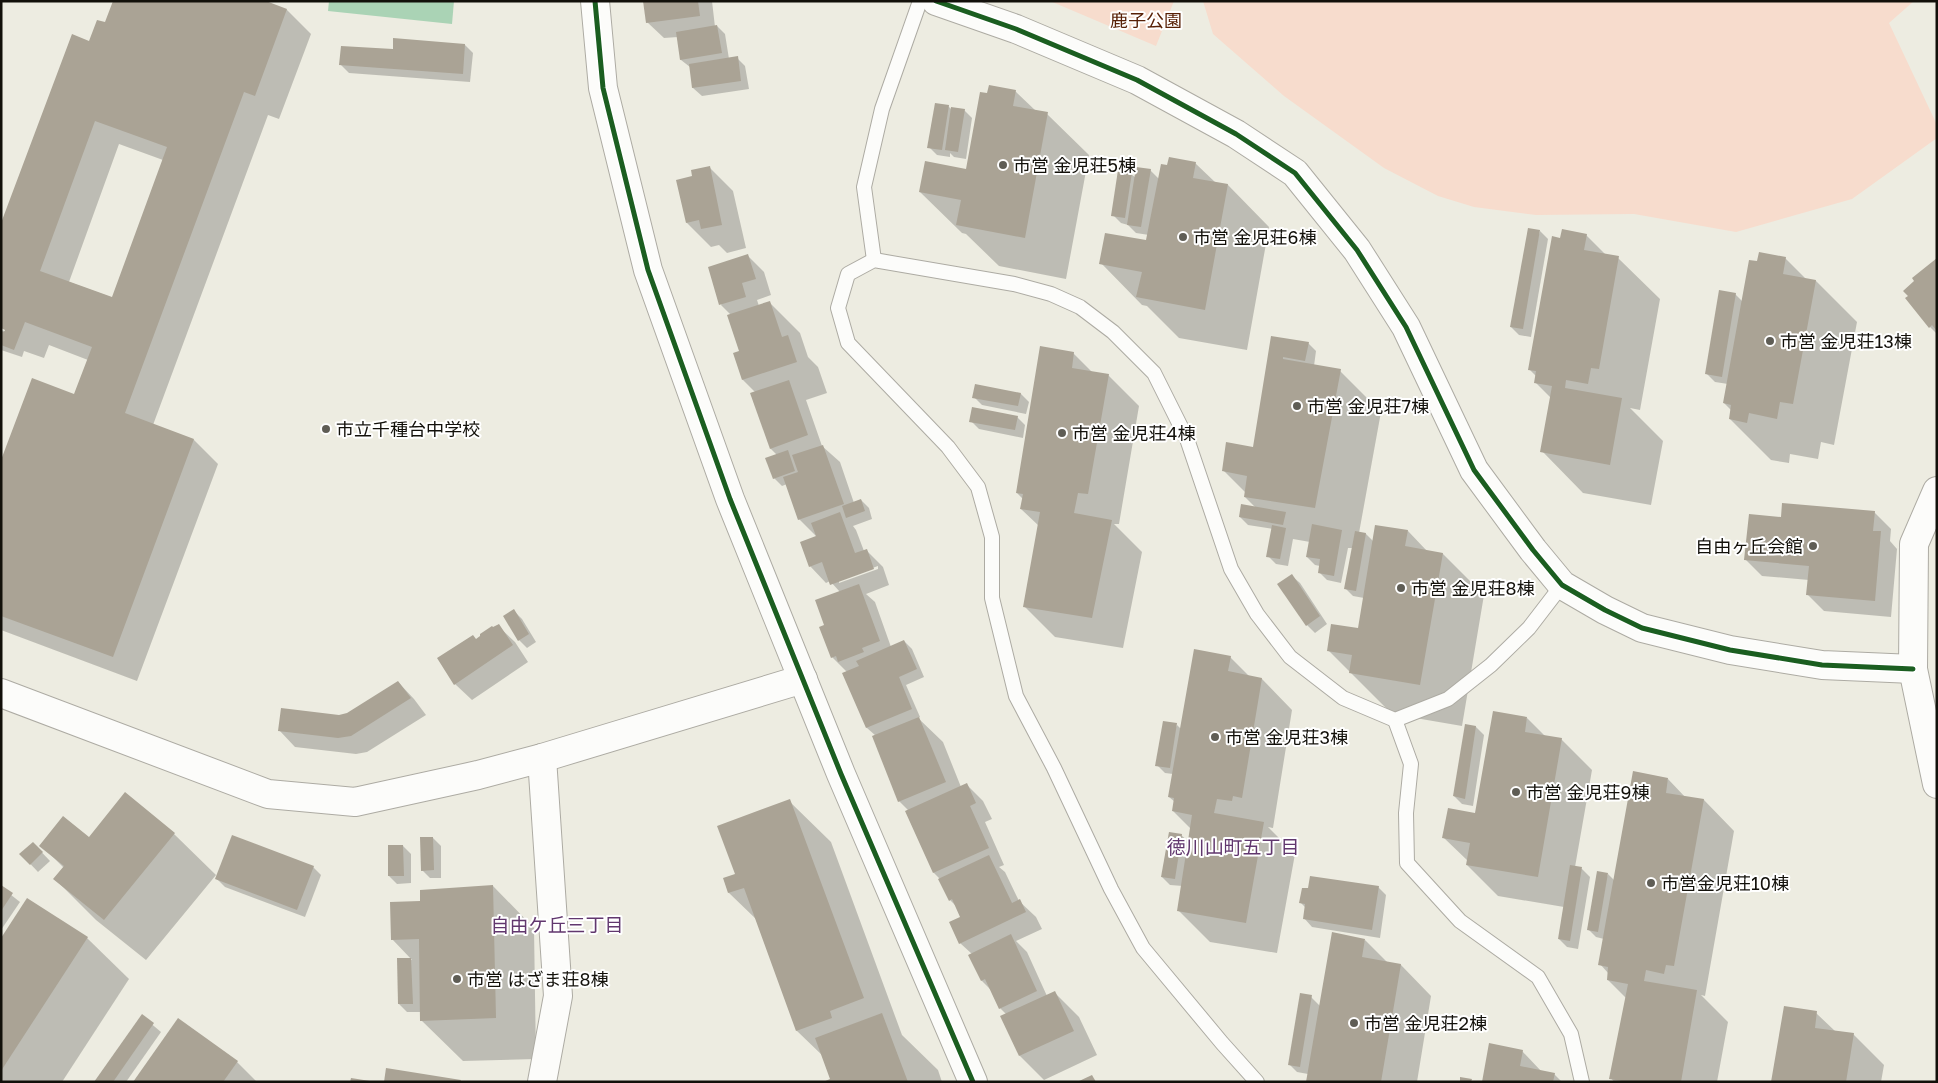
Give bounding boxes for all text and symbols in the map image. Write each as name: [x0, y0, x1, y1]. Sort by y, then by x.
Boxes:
park label: 鹿子公園: [1110, 9, 1182, 31]
place label: 市営 金児荘5棟: [1013, 154, 1136, 176]
marker: 市営 金児荘5棟: [997, 159, 1009, 171]
place label: 市営 金児荘6棟: [1193, 226, 1316, 248]
marker: 市営 金児荘6棟: [1177, 231, 1189, 243]
place label: 市営 金児荘13棟: [1780, 330, 1912, 352]
marker: 市営 金児荘13棟: [1764, 335, 1776, 347]
place label: 市営 金児荘7棟: [1307, 395, 1429, 417]
marker: 市営 金児荘7棟: [1291, 400, 1303, 412]
place label: 市立千種台中学校: [336, 418, 480, 440]
place label: 市営 金児荘4棟: [1072, 422, 1195, 444]
marker: 市立千種台中学校: [320, 423, 332, 435]
marker: 市営 金児荘4棟: [1056, 427, 1068, 439]
place label: 自由ヶ丘会館: [1695, 535, 1803, 557]
marker: 自由ヶ丘会館: [1807, 540, 1819, 552]
place label: 市営 金児荘8棟: [1411, 577, 1534, 599]
marker: 市営 金児荘8棟: [1395, 582, 1407, 594]
place label: 市営 金児荘3棟: [1225, 726, 1348, 748]
marker: 市営 金児荘3棟: [1209, 731, 1221, 743]
place label: 市営 金児荘9棟: [1526, 781, 1649, 803]
marker: 市営 金児荘9棟: [1510, 786, 1522, 798]
district label: 徳川山町五丁目: [1166, 835, 1300, 858]
place label: 市営金児荘10棟: [1661, 872, 1789, 894]
marker: 市営金児荘10棟: [1645, 877, 1657, 889]
district label: 自由ケ丘三丁目: [490, 913, 624, 936]
place label: 市営 はざま荘8棟: [467, 968, 608, 990]
marker: 市営 はざま荘8棟: [451, 973, 463, 985]
place label: 市営 金児荘2棟: [1364, 1012, 1487, 1034]
marker: 市営 金児荘2棟: [1348, 1017, 1360, 1029]

